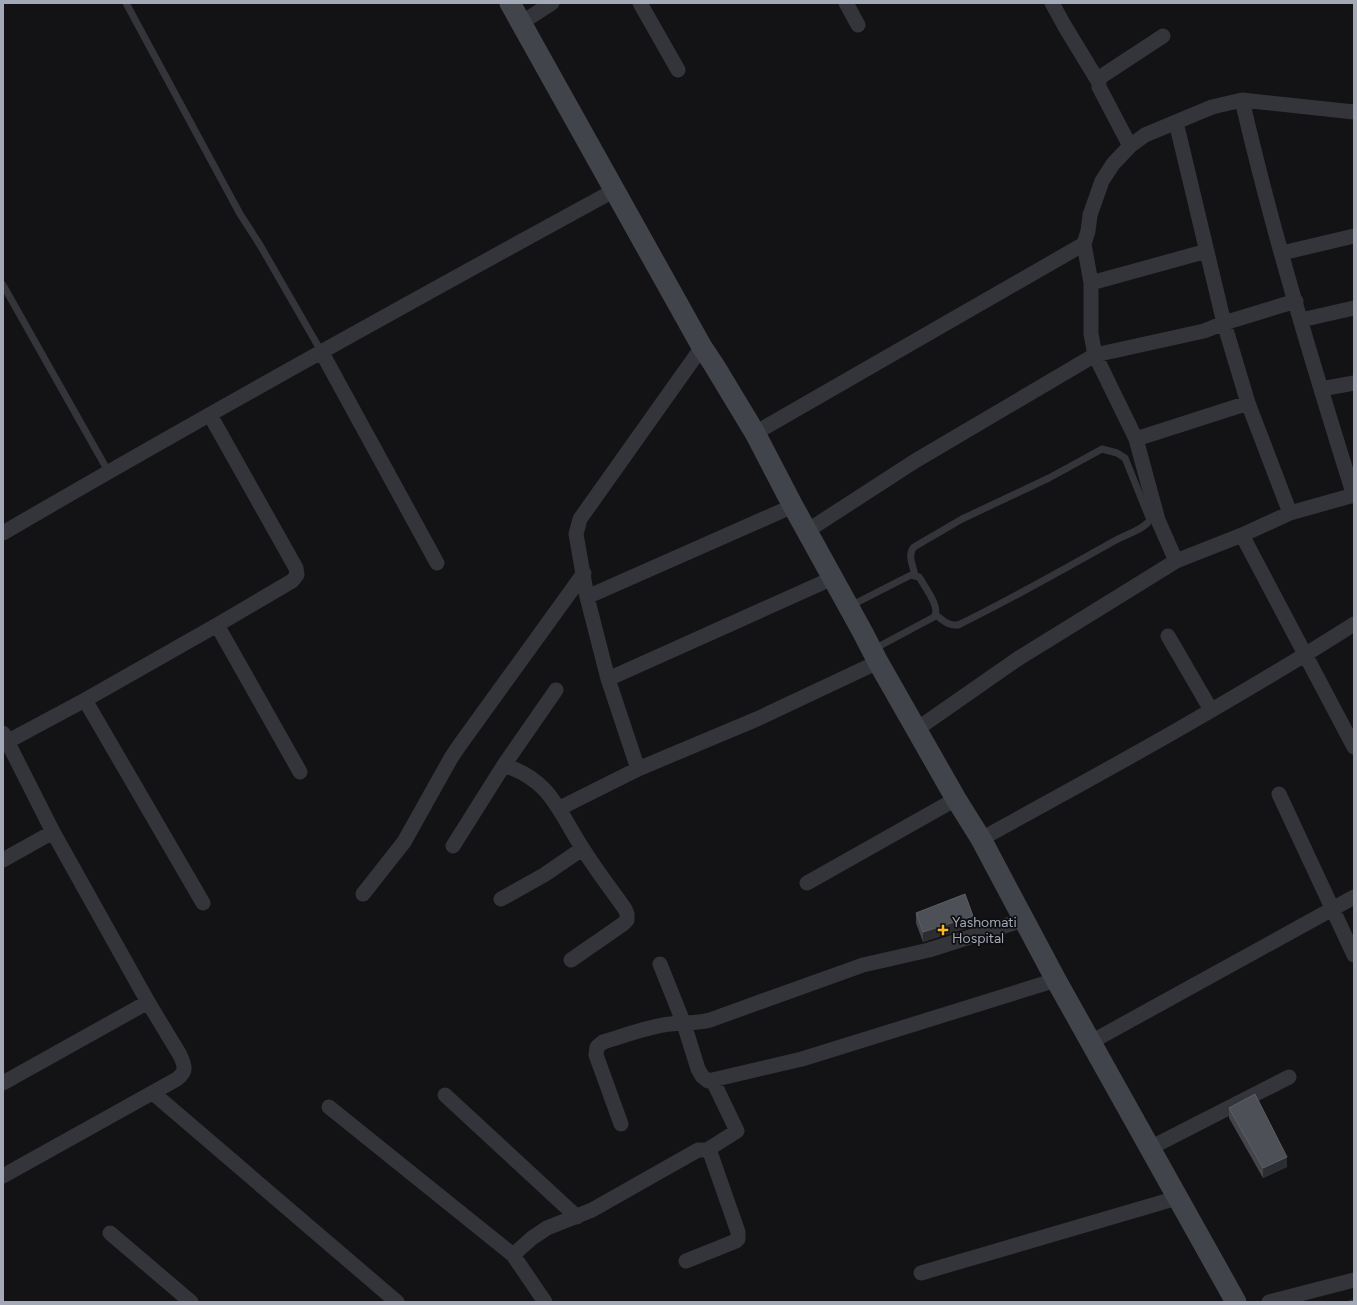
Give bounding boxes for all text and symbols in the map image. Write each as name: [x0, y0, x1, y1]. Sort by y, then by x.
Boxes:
place label: Yashomati Hospital: [952, 914, 1017, 947]
marker: Yashomati Hospital: [937, 924, 949, 936]

